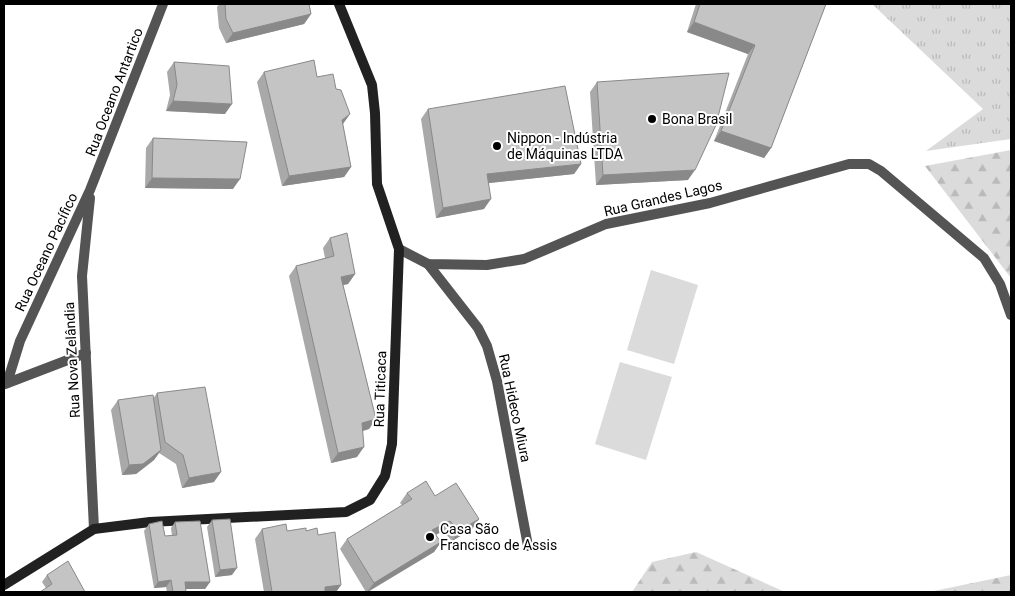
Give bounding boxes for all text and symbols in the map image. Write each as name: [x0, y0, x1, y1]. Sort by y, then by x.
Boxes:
street label: Rua Oceano Antartico: [82, 26, 146, 158]
place label: Bona Brasil: [662, 111, 732, 127]
marker: Bona Brasil: [646, 113, 658, 125]
place label: Nippon - Indústria de Máquinas LTDA: [507, 130, 623, 162]
marker: Nippon - Indústria de Máquinas LTDA: [491, 140, 503, 152]
street label: Rua Grandes Lagos: [602, 177, 724, 219]
street label: Rua Oceano Pacífico: [12, 190, 80, 314]
street label: Rua Nova Zelândia: [61, 301, 83, 419]
street label: Rua Titicaca: [371, 350, 389, 428]
street label: Rua Hideco Miura: [496, 352, 534, 464]
place label: Casa São Francisco de Assis: [440, 521, 557, 553]
marker: Casa São Francisco de Assis: [424, 531, 436, 543]

